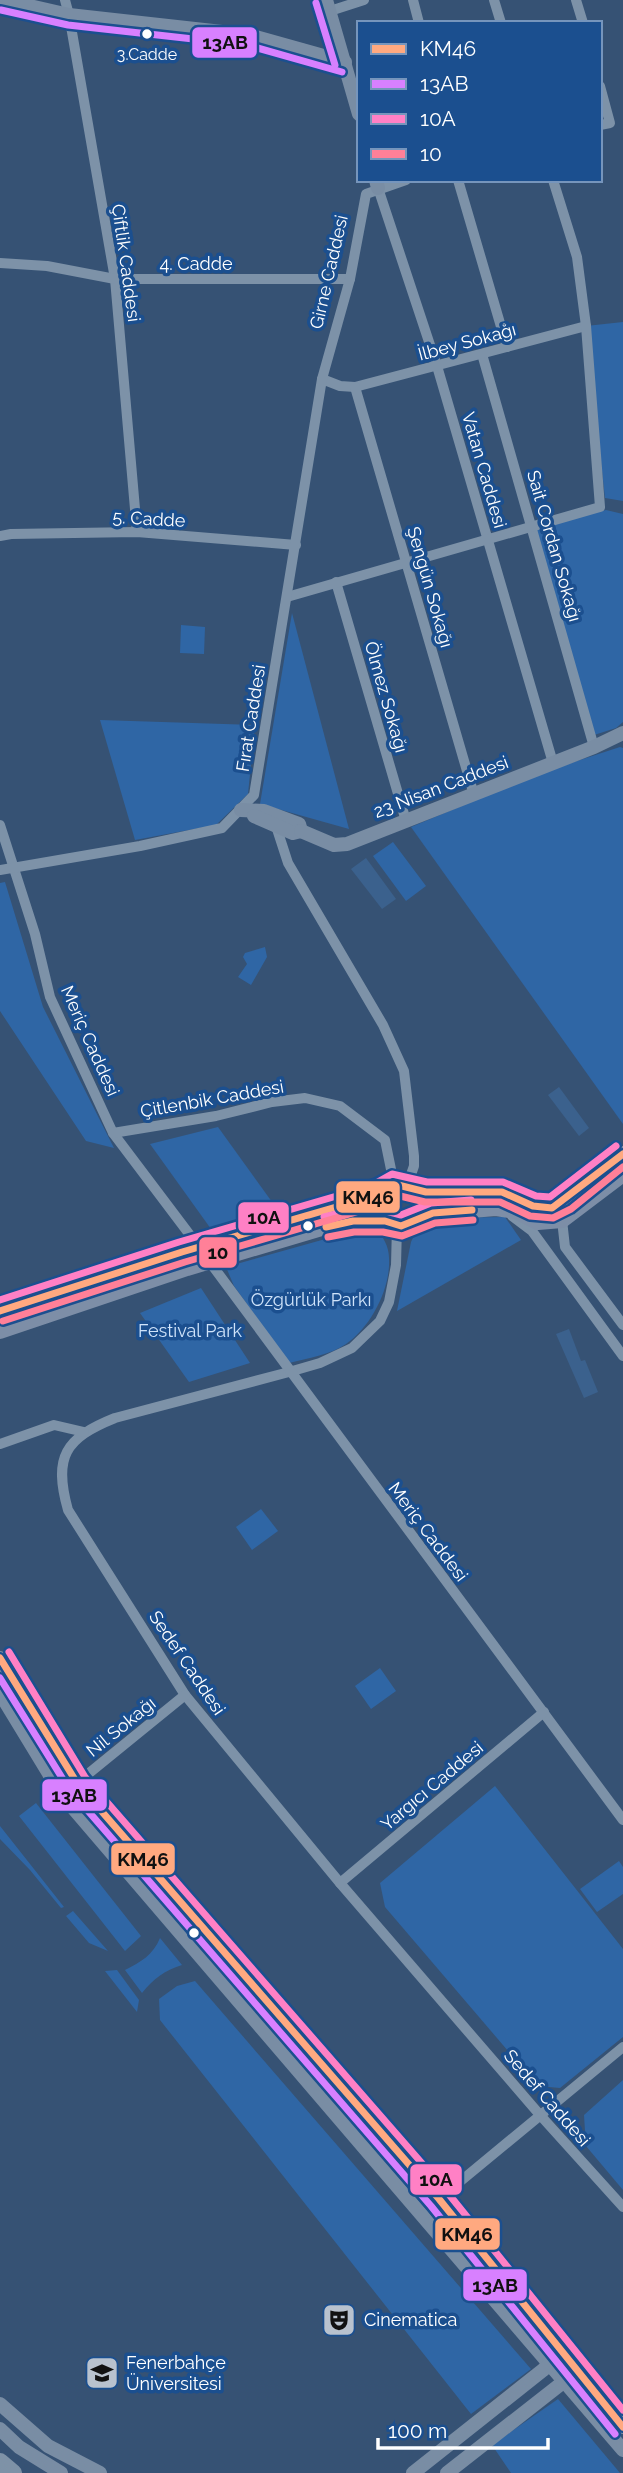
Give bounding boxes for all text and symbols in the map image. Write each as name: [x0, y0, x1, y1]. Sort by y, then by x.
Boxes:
legend: [357, 21, 602, 182]
line badge: 13AB: [191, 26, 258, 59]
marker: 3.Cadde: [140, 27, 154, 41]
text: 13AB: [202, 31, 248, 53]
text: KM46: [420, 36, 476, 61]
place label: 3.Cadde: [117, 45, 177, 64]
text: 13AB: [420, 71, 468, 96]
text: 10A: [420, 106, 456, 131]
text: 10: [420, 141, 442, 166]
street label: Çiftlik Caddesi: [108, 203, 145, 323]
street label: Girne Caddesi: [305, 213, 352, 331]
street label: 4. Cadde: [160, 253, 233, 274]
street label: İlbey Sokağı: [416, 318, 518, 365]
street label: Vatan Caddesi: [458, 409, 511, 530]
street label: Sait Cordan Sokağı: [523, 468, 586, 624]
street label: 5. Cadde: [112, 506, 186, 531]
street label: Şengün Sokağı: [403, 524, 458, 650]
street label: Ölmez Sokağı: [361, 639, 412, 755]
street label: Fırat Caddesi: [232, 663, 269, 773]
street label: 23 Nisan Caddesi: [370, 751, 511, 822]
street label: Meriç Caddesi: [57, 982, 124, 1099]
street label: Çitlenbik Caddesi: [139, 1076, 285, 1121]
line badge: KM46: [335, 1180, 401, 1214]
text: KM46: [342, 1186, 394, 1208]
line badge: 10A: [237, 1201, 290, 1234]
text: 10A: [247, 1206, 281, 1228]
unlabelled marker: [301, 1219, 315, 1233]
line badge: 10: [198, 1236, 238, 1269]
text: 10: [207, 1241, 229, 1263]
park label: Özgürlük Parkı: [251, 1289, 371, 1310]
park label: Festival Park: [138, 1320, 243, 1341]
street label: Meriç Caddesi: [384, 1478, 472, 1585]
street label: Sedef Caddesi: [145, 1607, 230, 1719]
street label: Nil Sokağı: [82, 1692, 159, 1761]
street label: Yargıcı Caddesi: [376, 1737, 487, 1835]
line badge: 13AB: [41, 1778, 108, 1812]
text: 13AB: [51, 1784, 97, 1806]
line badge: KM46: [110, 1842, 176, 1876]
text: KM46: [117, 1848, 169, 1870]
unlabelled marker: [187, 1926, 201, 1940]
street label: Sedef Caddesi: [500, 2045, 595, 2150]
line badge: 10A: [409, 2163, 463, 2196]
text: 10A: [419, 2168, 453, 2190]
line badge: KM46: [434, 2217, 501, 2251]
text: KM46: [441, 2223, 493, 2245]
line badge: 13AB: [462, 2268, 528, 2302]
text: 13AB: [472, 2274, 518, 2296]
theatre icon: Cinematica: [320, 2301, 358, 2339]
place label: Cinematica: [364, 2309, 457, 2330]
place label: Fenerbahçe Üniversitesi: [126, 2352, 226, 2394]
school or university icon: Fenerbahçe Üniversitesi: [83, 2354, 121, 2392]
scale bar: [378, 2406, 548, 2450]
text: 100 m: [388, 2418, 447, 2443]

